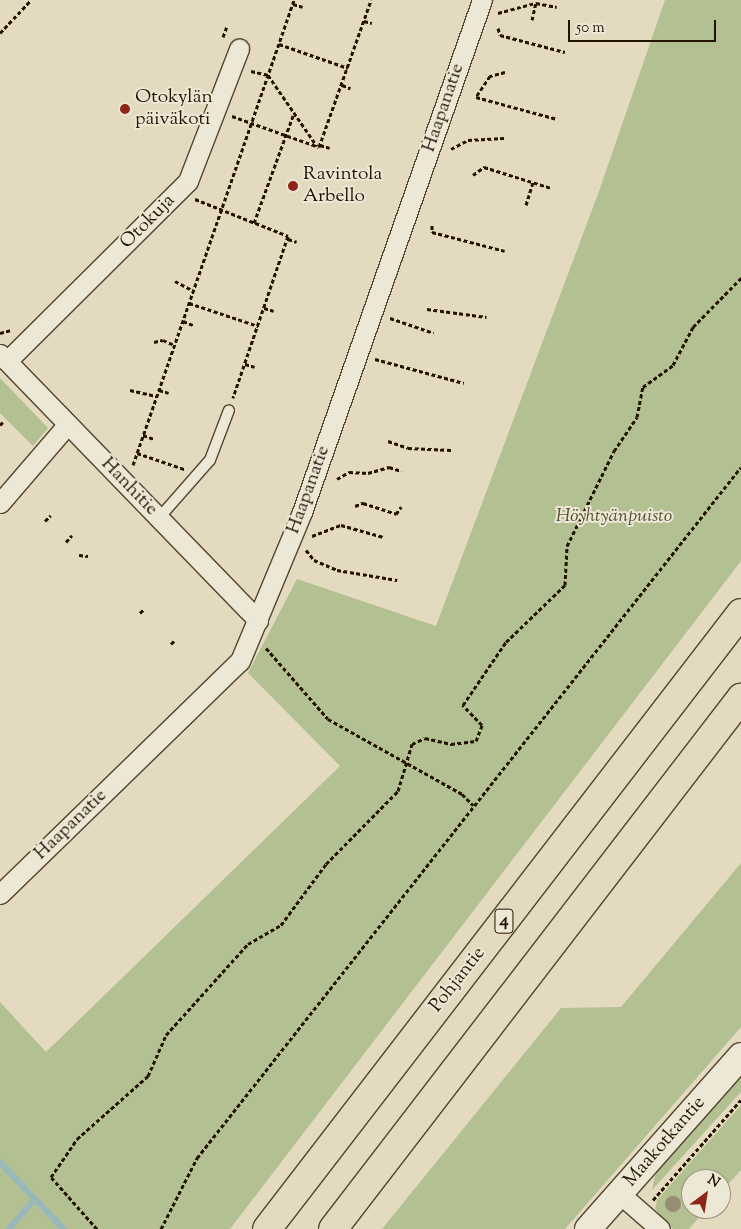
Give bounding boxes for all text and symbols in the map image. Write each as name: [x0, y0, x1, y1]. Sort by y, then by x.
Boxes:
scale bar: [571, 10, 718, 42]
text: 50 m: [576, 18, 605, 39]
street label: Haapanatie: [418, 61, 470, 155]
place label: Otokylän päiväkoti: [135, 87, 213, 131]
marker: Otokylän päiväkoti: [119, 103, 131, 115]
place label: Ravintola Arbello: [303, 164, 382, 208]
marker: Ravintola Arbello: [287, 180, 299, 192]
street label: Otokuja: [116, 190, 180, 254]
street label: Haapanatie: [283, 443, 335, 537]
street label: Hanhitie: [96, 453, 162, 521]
park label: Höyhtyänpuisto: [556, 506, 672, 528]
street label: Haapanatie: [30, 785, 112, 865]
road number: 4: [494, 906, 514, 936]
street label: Pohjantie: [425, 943, 491, 1017]
street label: Maakotkantie: [619, 1092, 711, 1192]
north arrow: [681, 1169, 731, 1219]
text: N: [703, 1171, 723, 1193]

